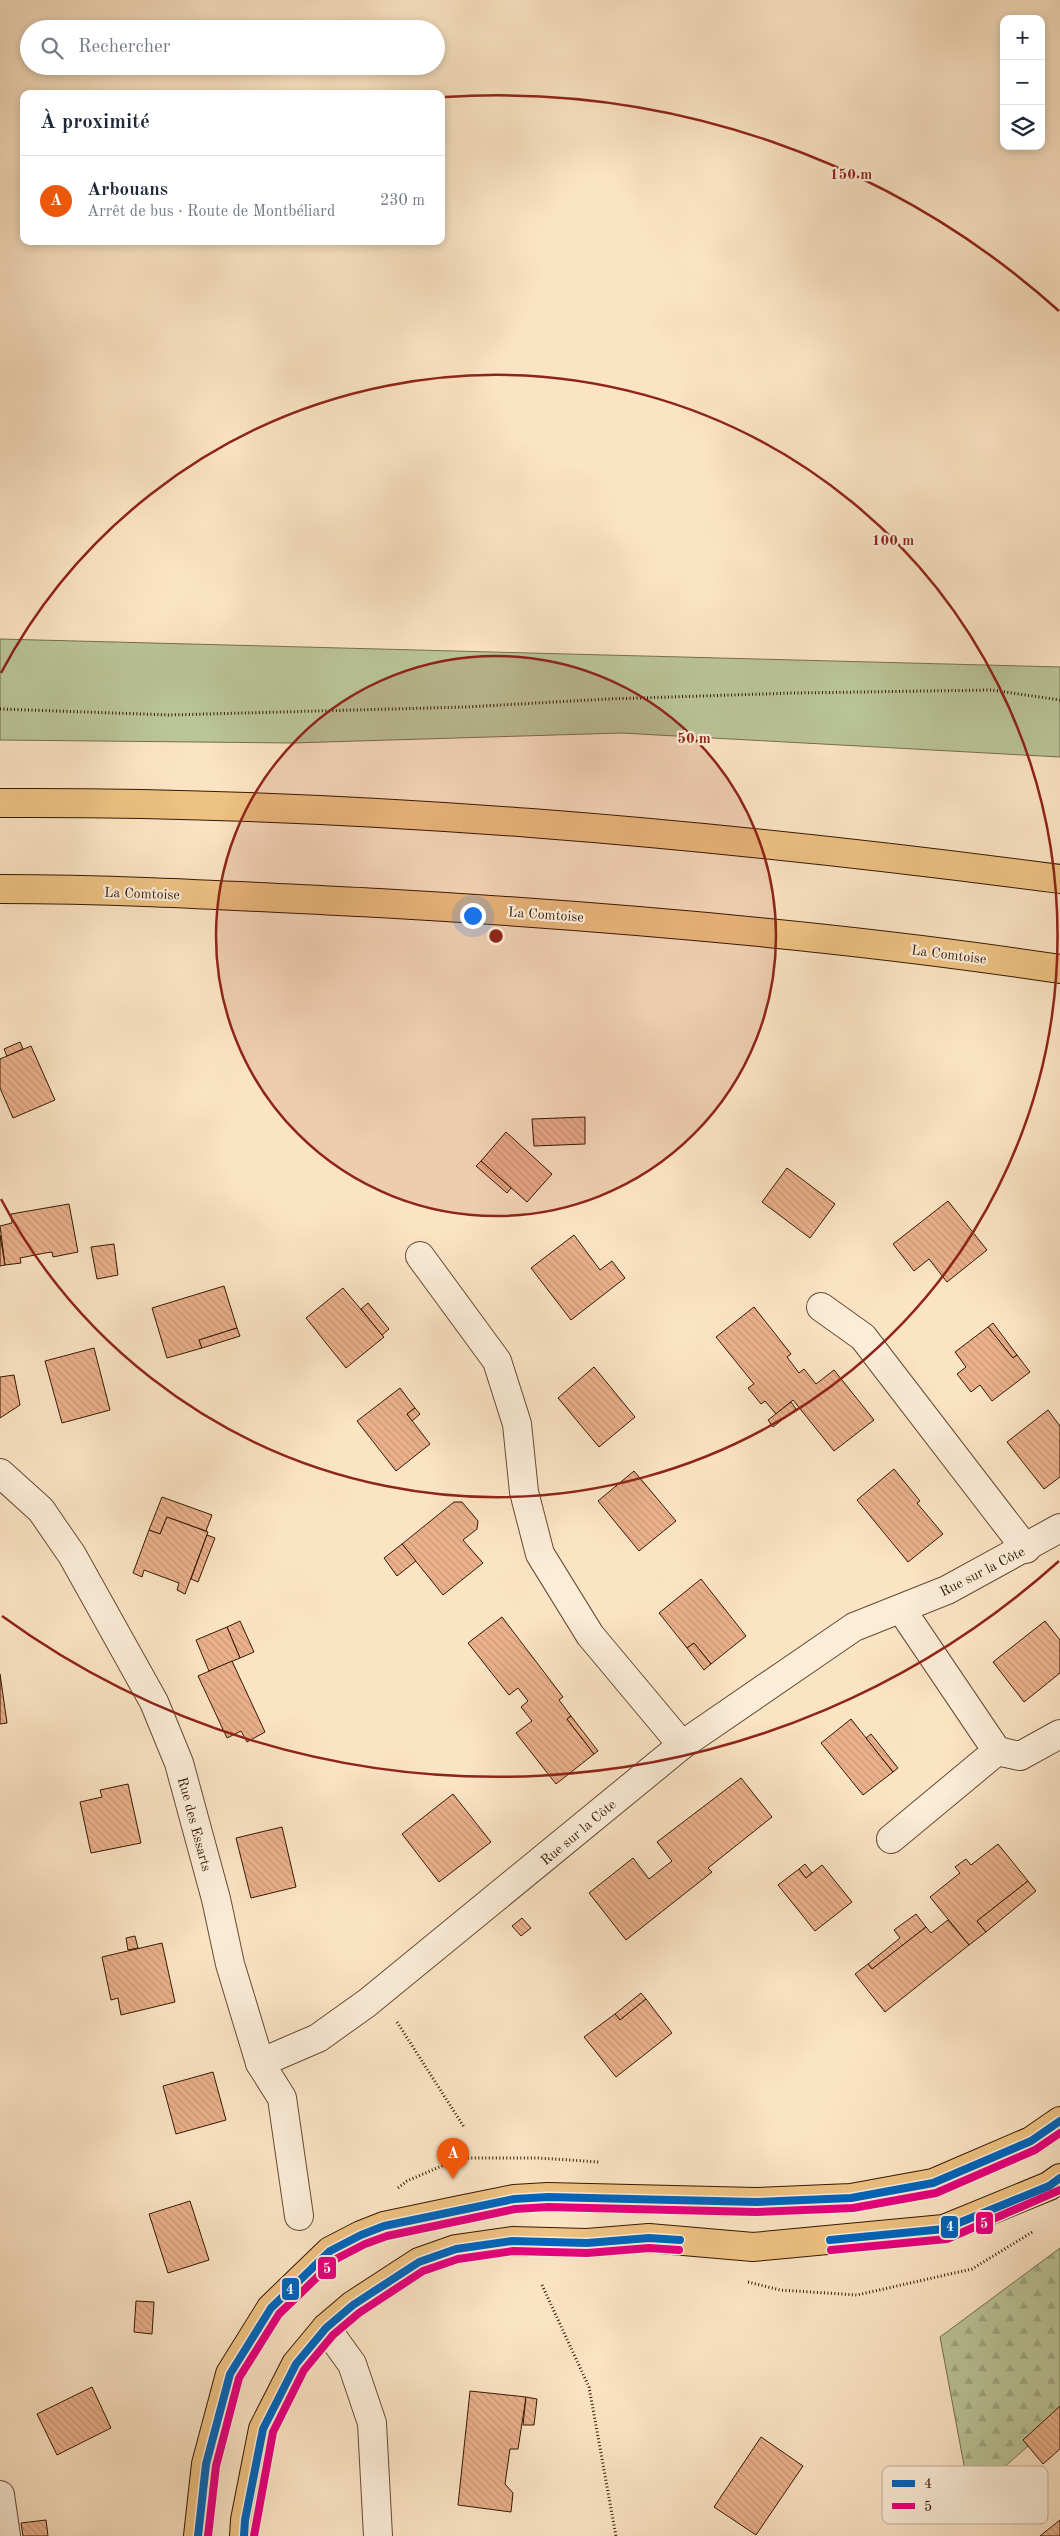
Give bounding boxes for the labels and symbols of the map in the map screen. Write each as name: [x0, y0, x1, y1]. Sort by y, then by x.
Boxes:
text: 150 m: [830, 168, 872, 183]
text: 100 m: [872, 534, 914, 549]
text: 50 m: [677, 732, 711, 747]
street label: La Comtoise: [104, 886, 180, 902]
your location: [460, 903, 486, 929]
street label: La Comtoise: [508, 905, 584, 925]
centre of rings: [487, 927, 505, 945]
street label: La Comtoise: [910, 943, 987, 967]
street label: Rue sur la Côte: [938, 1544, 1027, 1599]
street label: Rue des Essarts: [175, 1776, 213, 1873]
street label: Rue sur la Côte: [538, 1797, 619, 1868]
pin: A: [437, 2138, 469, 2179]
line badge: 5: [975, 2211, 994, 2235]
line badge: 4: [940, 2215, 959, 2239]
text: 5: [980, 2217, 988, 2231]
text: 4: [946, 2220, 954, 2234]
line badge: 5: [317, 2256, 337, 2280]
text: 5: [323, 2262, 331, 2276]
line badge: 4: [281, 2277, 300, 2301]
text: 4: [286, 2283, 294, 2297]
legend: [882, 2466, 1048, 2524]
text: 4: [924, 2477, 932, 2491]
text: 5: [924, 2500, 932, 2514]

